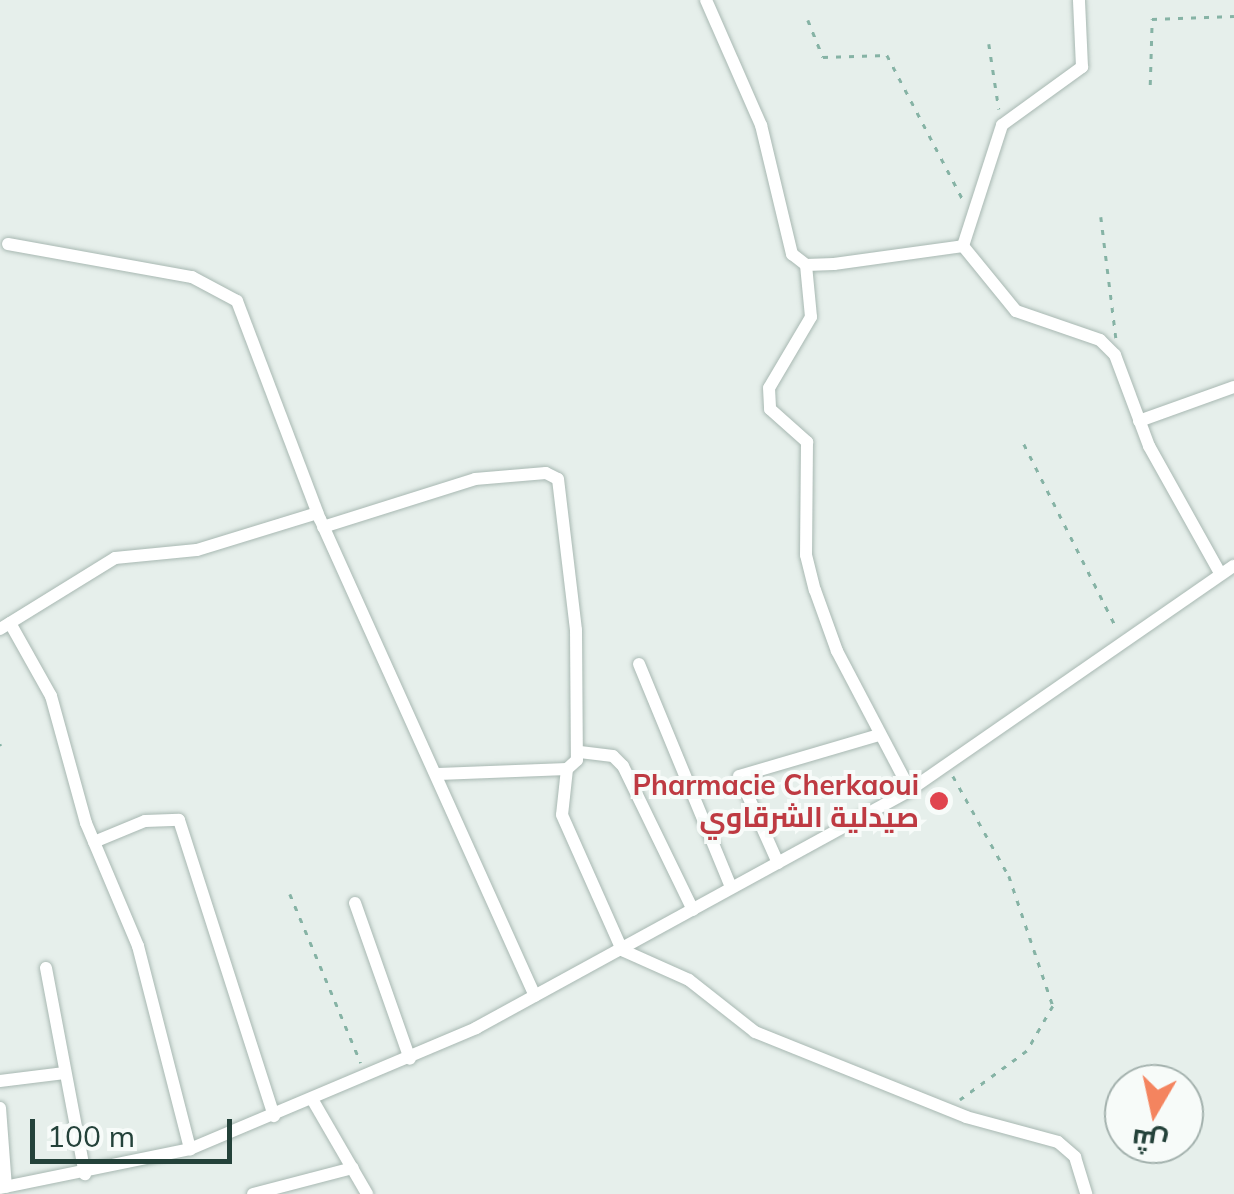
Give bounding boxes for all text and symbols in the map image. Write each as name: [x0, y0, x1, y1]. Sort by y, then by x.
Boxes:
place label: Pharmacie Cherkaoui صيدلية الشرقاوي: [632, 768, 919, 834]
marker: Pharmacie Cherkaoui صيدلية الشرقاوي: [928, 790, 950, 812]
north arrow: [1104, 1064, 1204, 1164]
scale bar: [35, 1099, 238, 1161]
text: 100 m: [47, 1117, 135, 1155]
text: ش: [1129, 1122, 1170, 1162]

